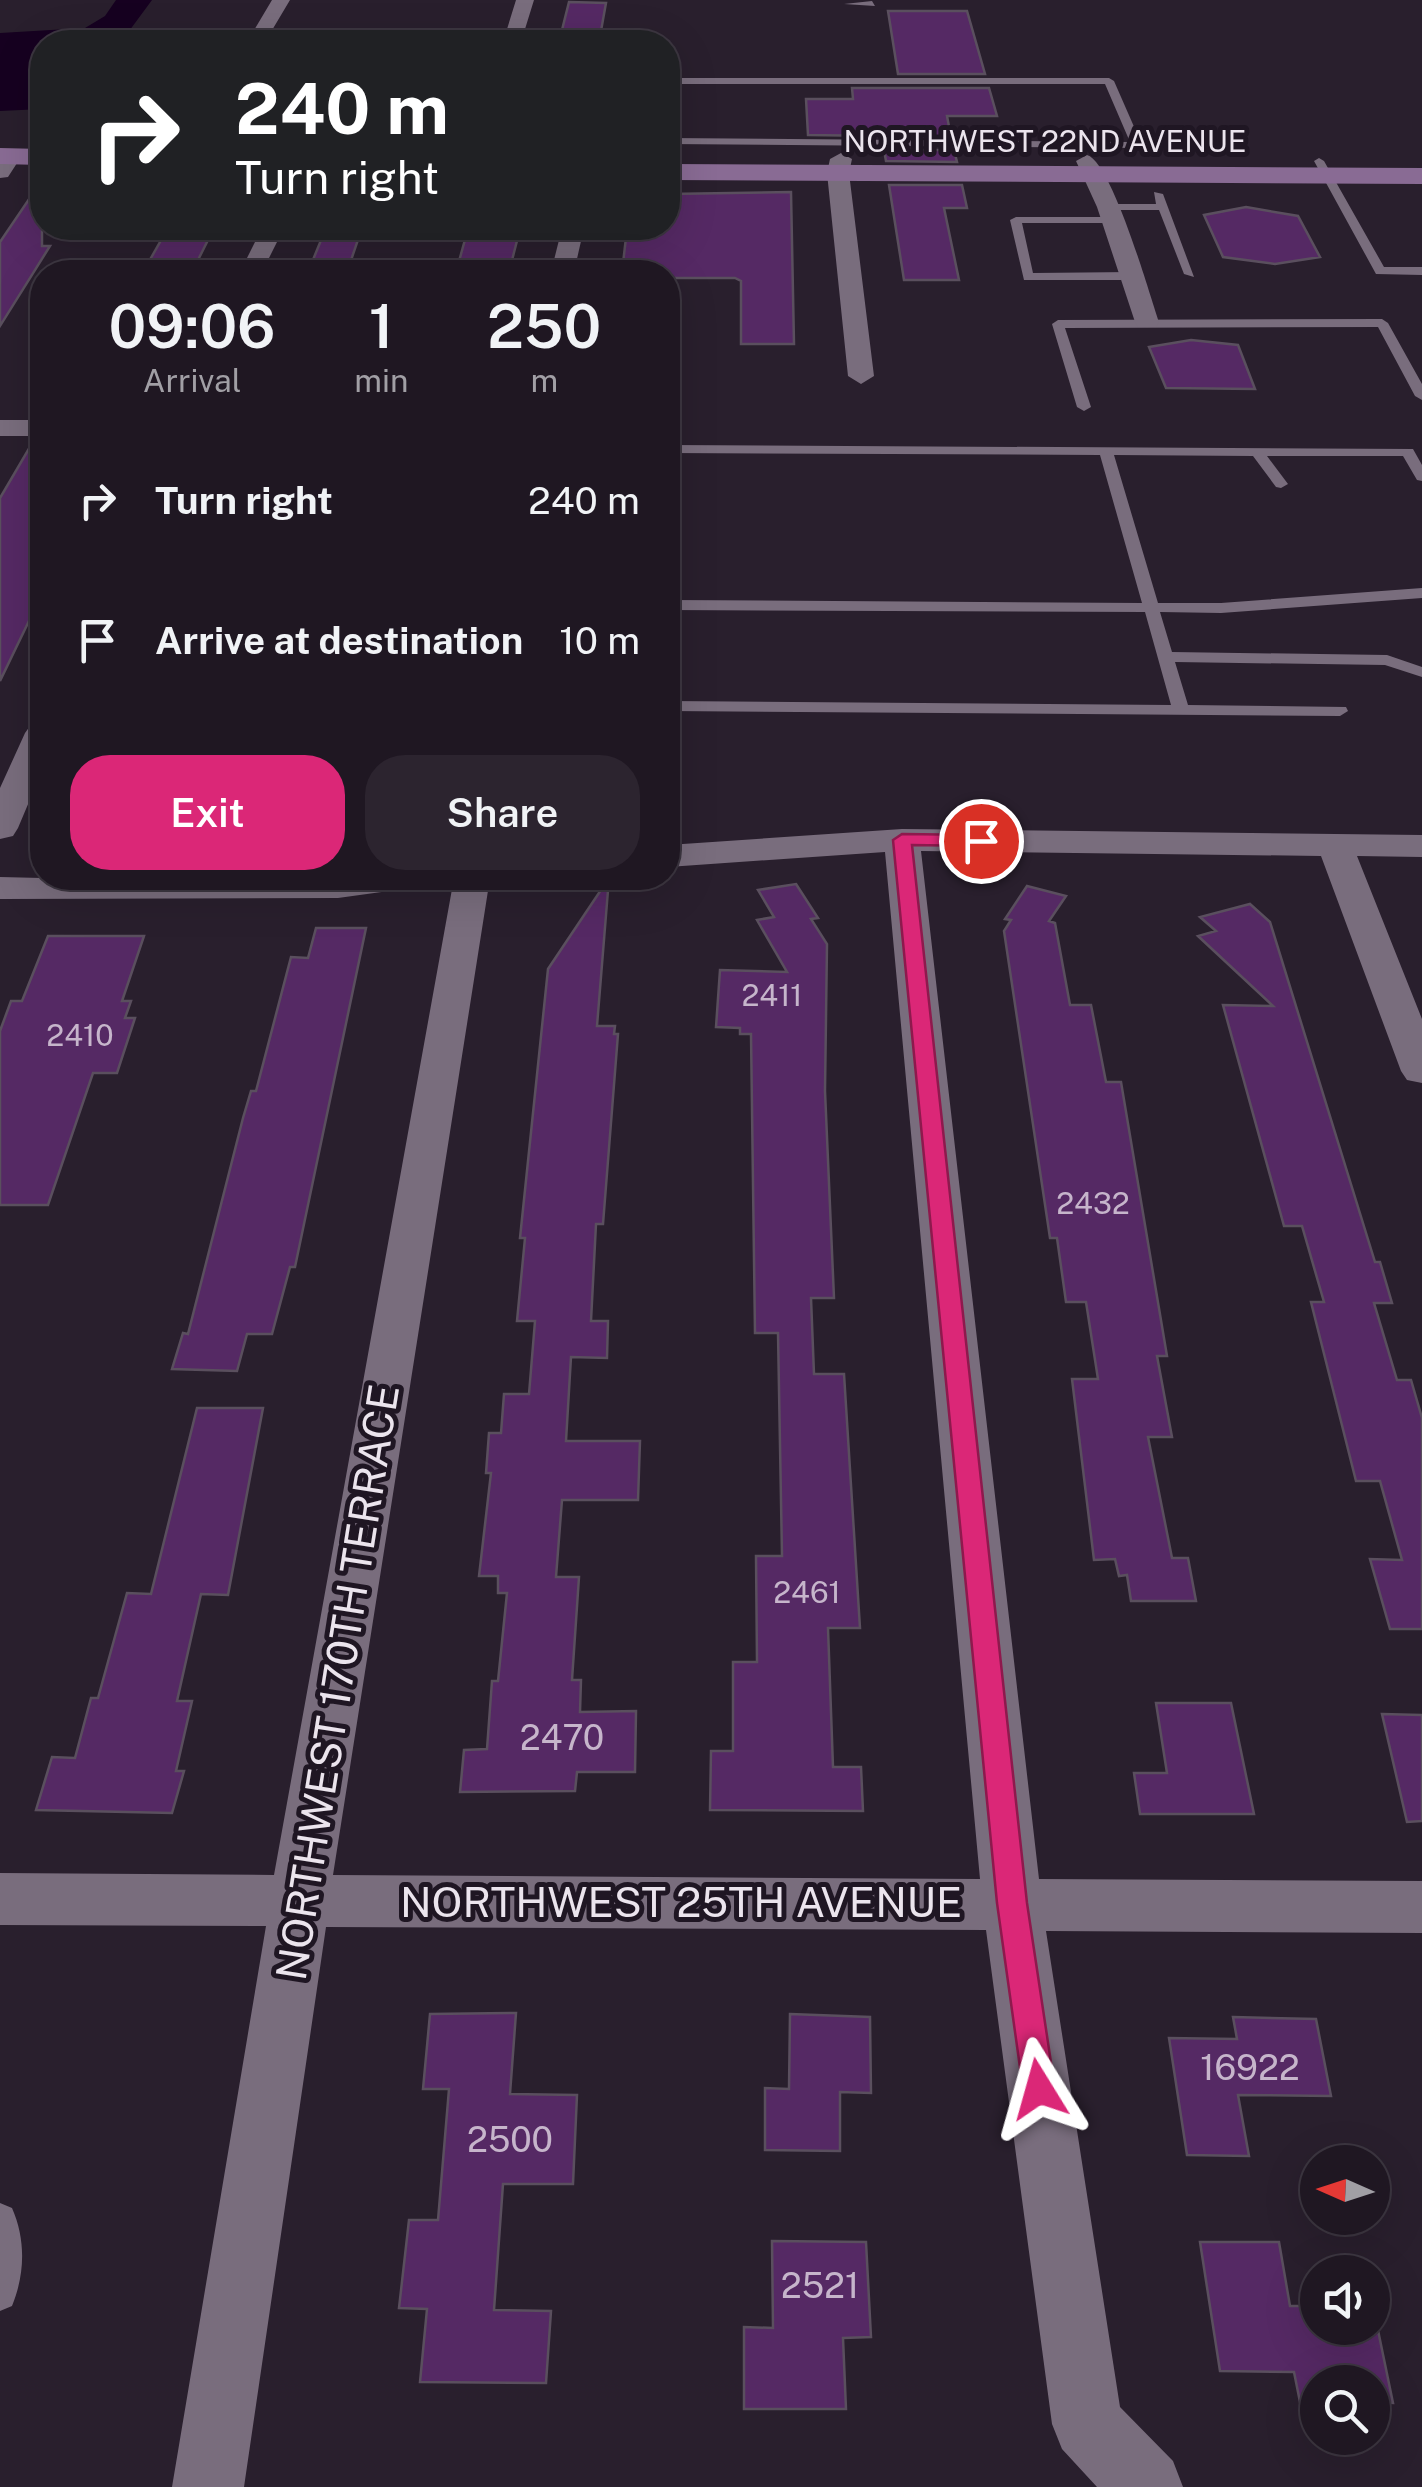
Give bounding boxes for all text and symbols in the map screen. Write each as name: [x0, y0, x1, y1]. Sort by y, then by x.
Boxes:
text: 240 m: [235, 67, 449, 150]
icon: right: [70, 70, 200, 200]
street label: NORTHWEST 22ND AVENUE: [844, 123, 1246, 159]
text: Turn right: [235, 151, 439, 204]
text: 09:06: [109, 291, 276, 362]
text: 1: [369, 291, 394, 362]
text: 250: [487, 291, 601, 362]
text: Arrival: [143, 362, 242, 399]
text: min: [354, 362, 408, 399]
text: m: [530, 362, 558, 399]
icon: right: [70, 473, 125, 528]
text: Turn right: [155, 478, 333, 523]
text: 240 m: [528, 478, 640, 523]
icon: arrive: [70, 613, 125, 668]
text: Arrive at destination: [155, 618, 523, 663]
text: 10 m: [559, 618, 640, 663]
button: Exit: [70, 755, 345, 870]
button: Share: [365, 755, 640, 870]
pin: [939, 799, 1024, 884]
icon: arrive: [954, 814, 1009, 869]
house number: 2411: [741, 977, 803, 1013]
house number: 2410: [46, 1017, 114, 1053]
house number: 2432: [1056, 1185, 1130, 1221]
street label: NORTHWEST 170TH TERRACE: [266, 1381, 408, 1983]
house number: 2461: [773, 1574, 841, 1610]
house number: 2470: [520, 1717, 604, 1758]
street label: NORTHWEST 25TH AVENUE: [400, 1877, 962, 1926]
position arrow: [987, 2037, 1091, 2141]
house number: 16922: [1200, 2047, 1300, 2088]
house number: 2500: [467, 2119, 553, 2160]
north arrow: [1300, 2145, 1390, 2235]
map controls: [1300, 2145, 1390, 2455]
button: sound: [1300, 2255, 1390, 2345]
house number: 2521: [781, 2265, 859, 2306]
button: search: [1300, 2365, 1390, 2455]

